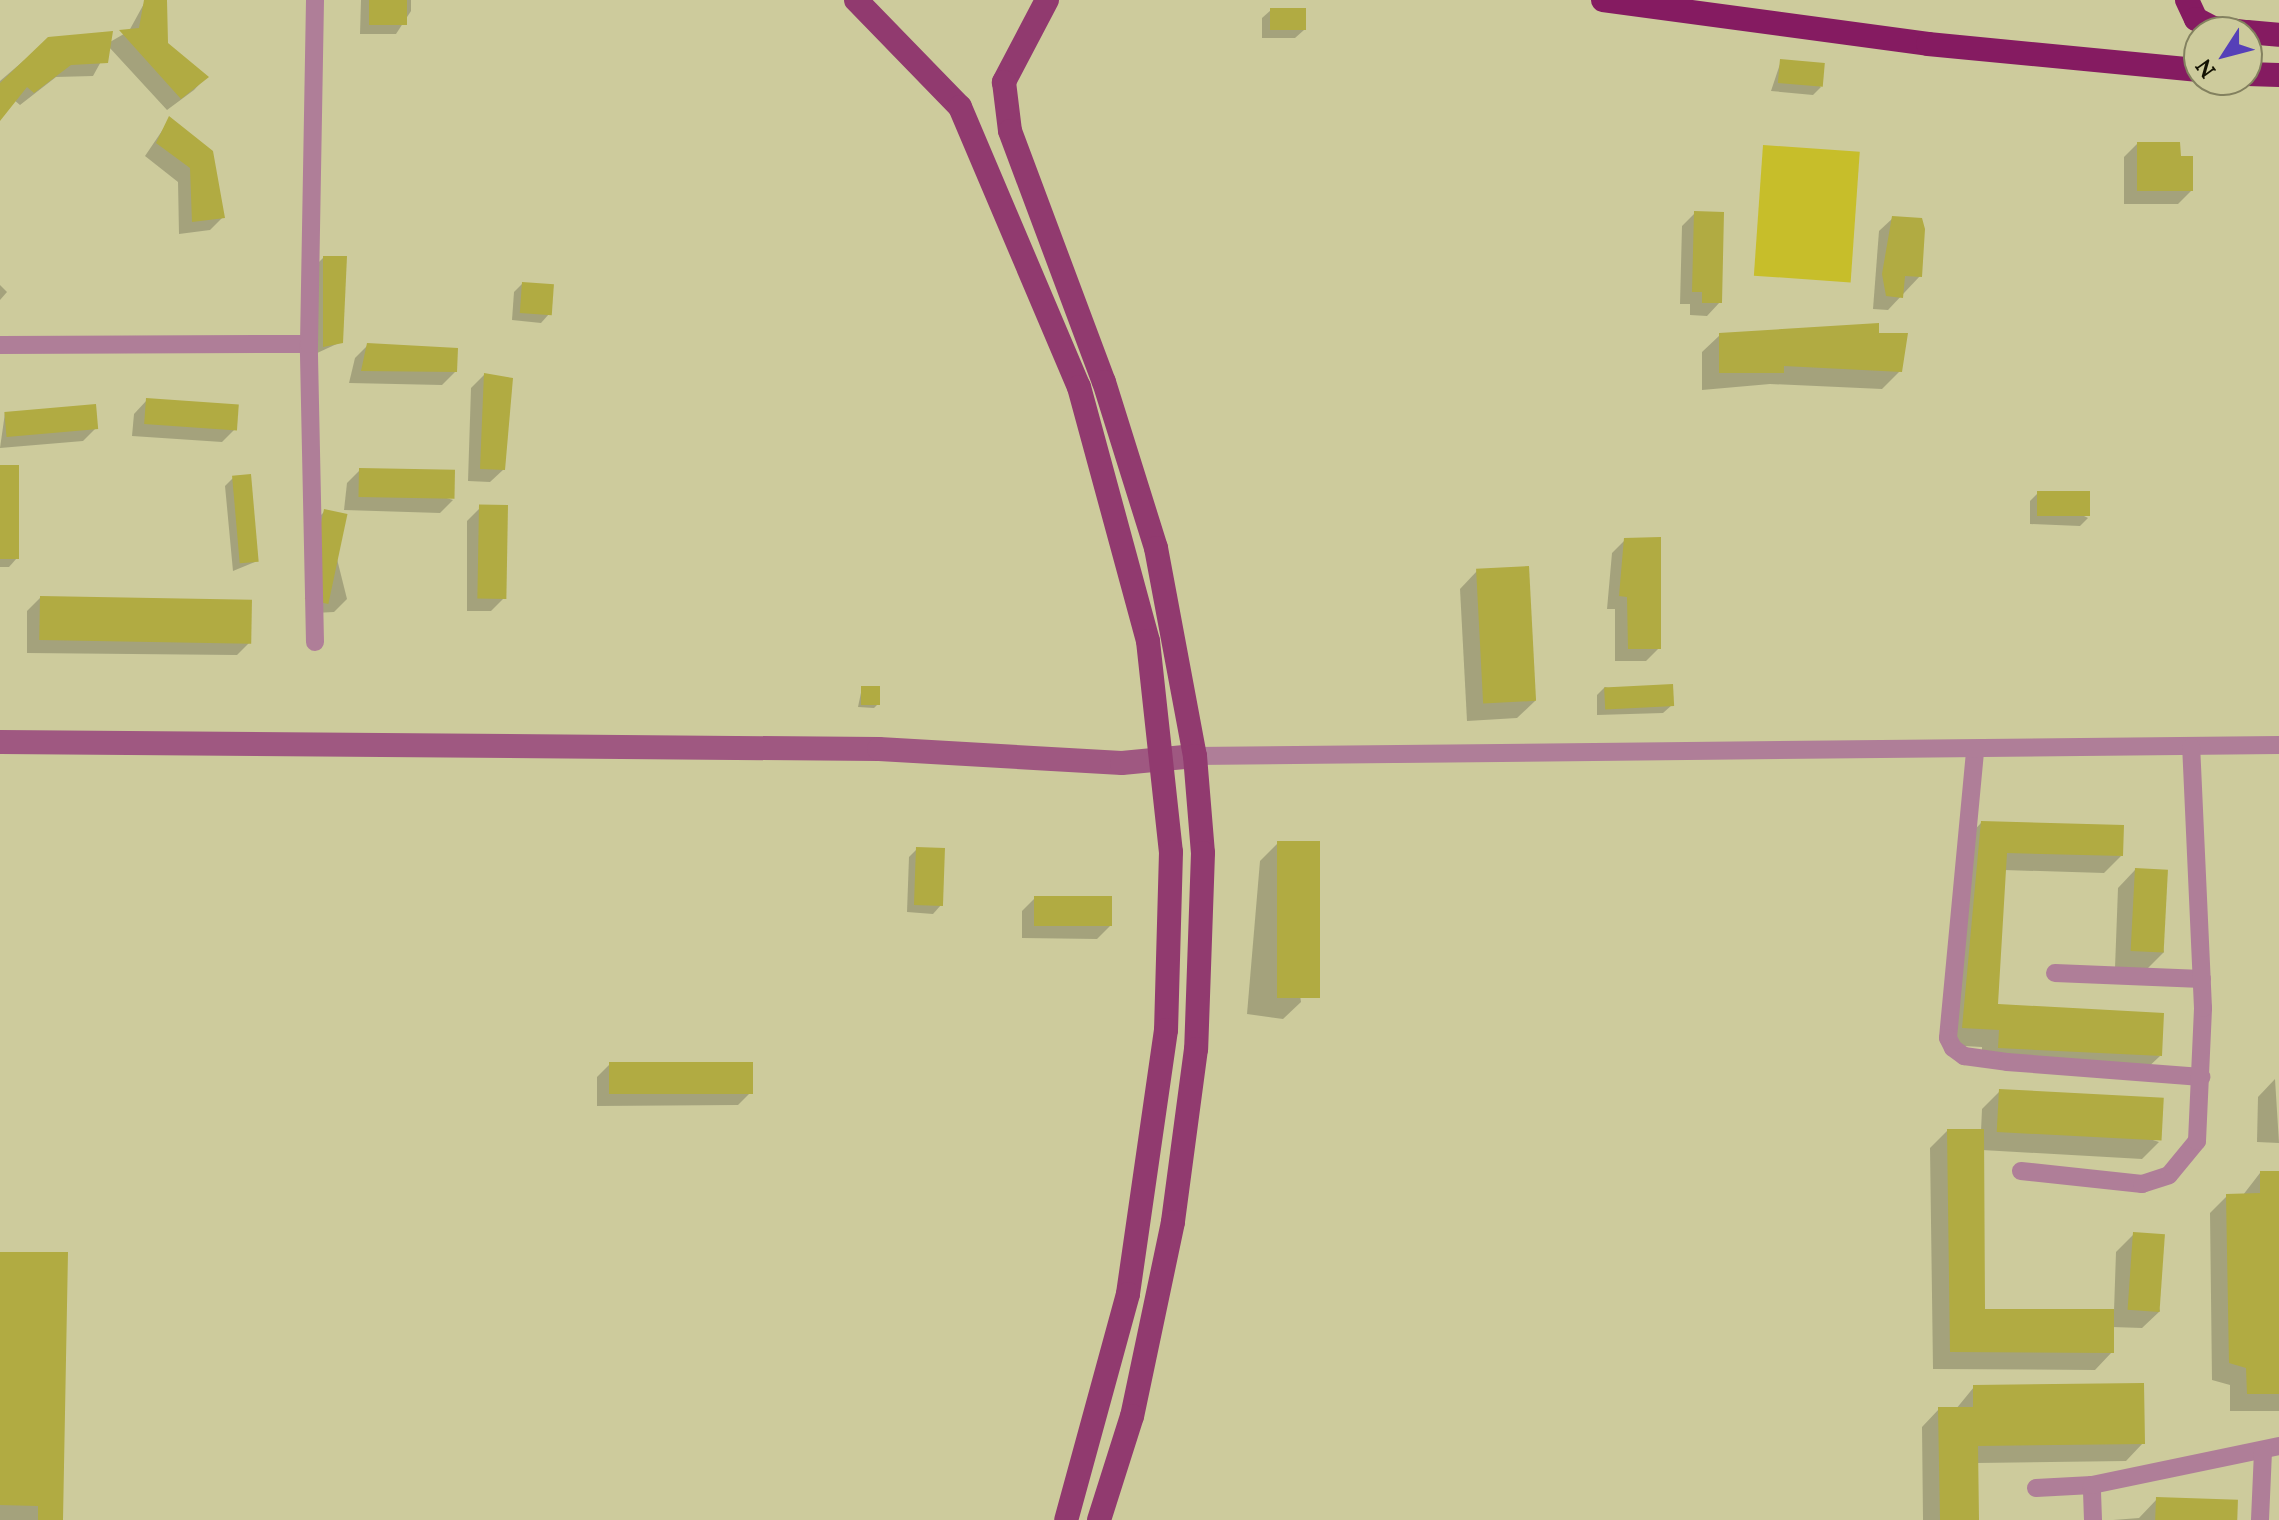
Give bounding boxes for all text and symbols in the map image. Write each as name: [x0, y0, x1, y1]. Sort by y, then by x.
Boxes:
north arrow: [2183, 16, 2263, 96]
text: N: [2189, 54, 2222, 84]

